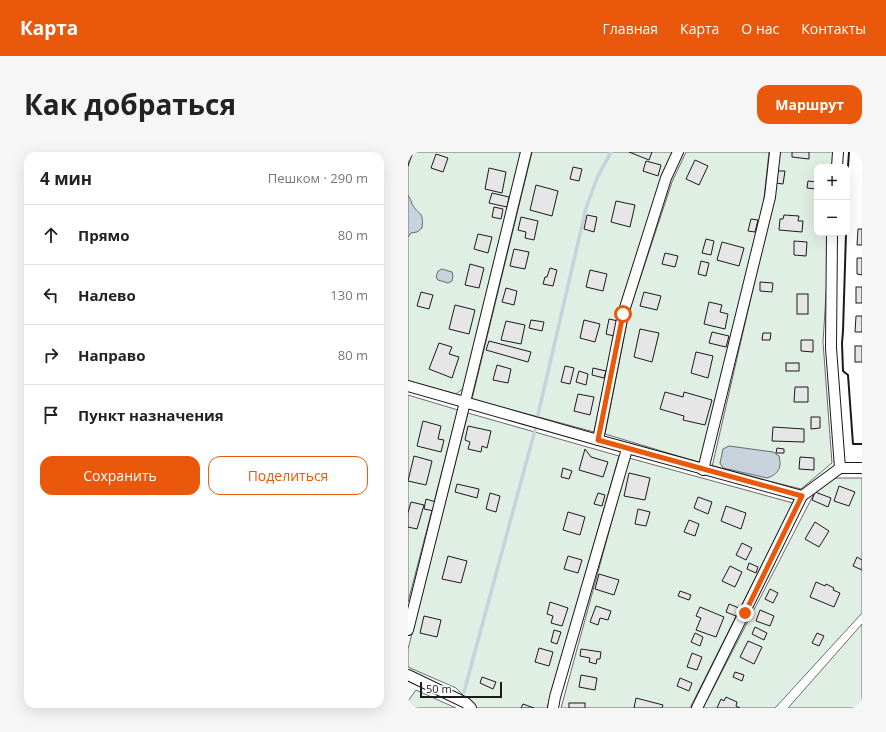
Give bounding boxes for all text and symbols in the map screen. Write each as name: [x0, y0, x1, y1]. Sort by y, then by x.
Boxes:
text: Карта: [20, 15, 78, 41]
text: Главная: [603, 19, 658, 38]
text: Карта: [680, 19, 719, 38]
text: О нас: [741, 19, 779, 38]
text: Контакты: [801, 19, 866, 38]
text: Как добраться: [24, 85, 236, 123]
button: Маршрут: [757, 85, 862, 124]
map controls: [814, 164, 850, 236]
button: +: [814, 164, 850, 200]
text: 4 мин: [40, 167, 92, 190]
text: Пешком · 290 m: [268, 169, 368, 187]
button: −: [814, 200, 850, 236]
icon: ahead: [40, 224, 62, 246]
text: Прямо: [78, 225, 130, 245]
text: 80 m: [338, 226, 368, 244]
icon: left: [40, 284, 62, 306]
text: Налево: [78, 285, 136, 305]
text: 130 m: [330, 286, 368, 304]
route start: [614, 305, 632, 323]
icon: right: [40, 344, 62, 366]
text: Направо: [78, 345, 146, 365]
text: 80 m: [338, 346, 368, 364]
icon: arrive: [40, 404, 62, 426]
text: Пункт назначения: [78, 405, 224, 425]
button: Сохранить: [40, 456, 200, 495]
button: Поделиться: [208, 456, 368, 495]
route end: [736, 604, 754, 622]
scale bar: [420, 680, 502, 699]
text: 50 m: [426, 681, 452, 696]

